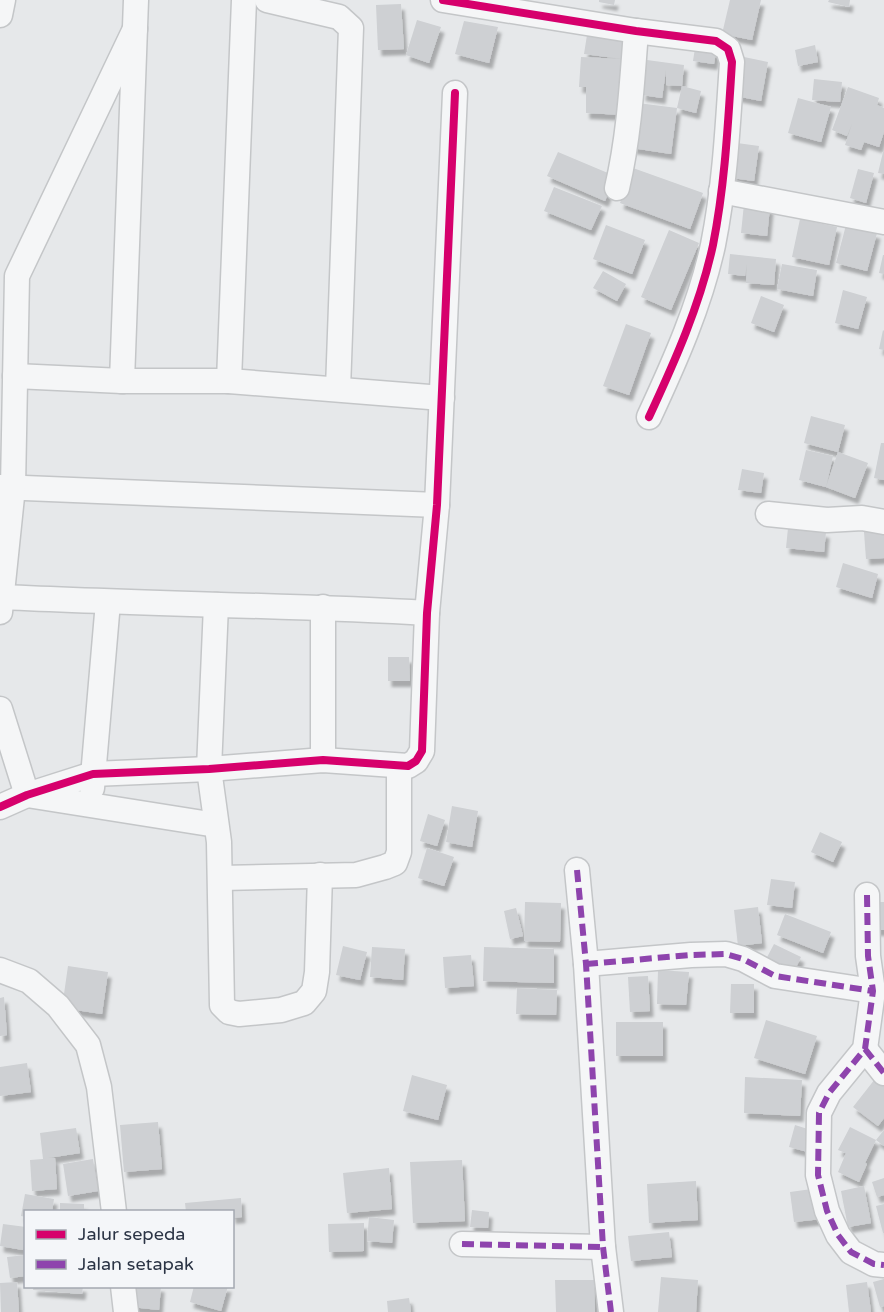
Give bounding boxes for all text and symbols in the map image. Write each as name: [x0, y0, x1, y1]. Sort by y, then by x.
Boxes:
legend: [24, 1210, 234, 1288]
text: Jalur sepeda: [78, 1223, 185, 1245]
text: Jalan setapak: [78, 1253, 194, 1275]

